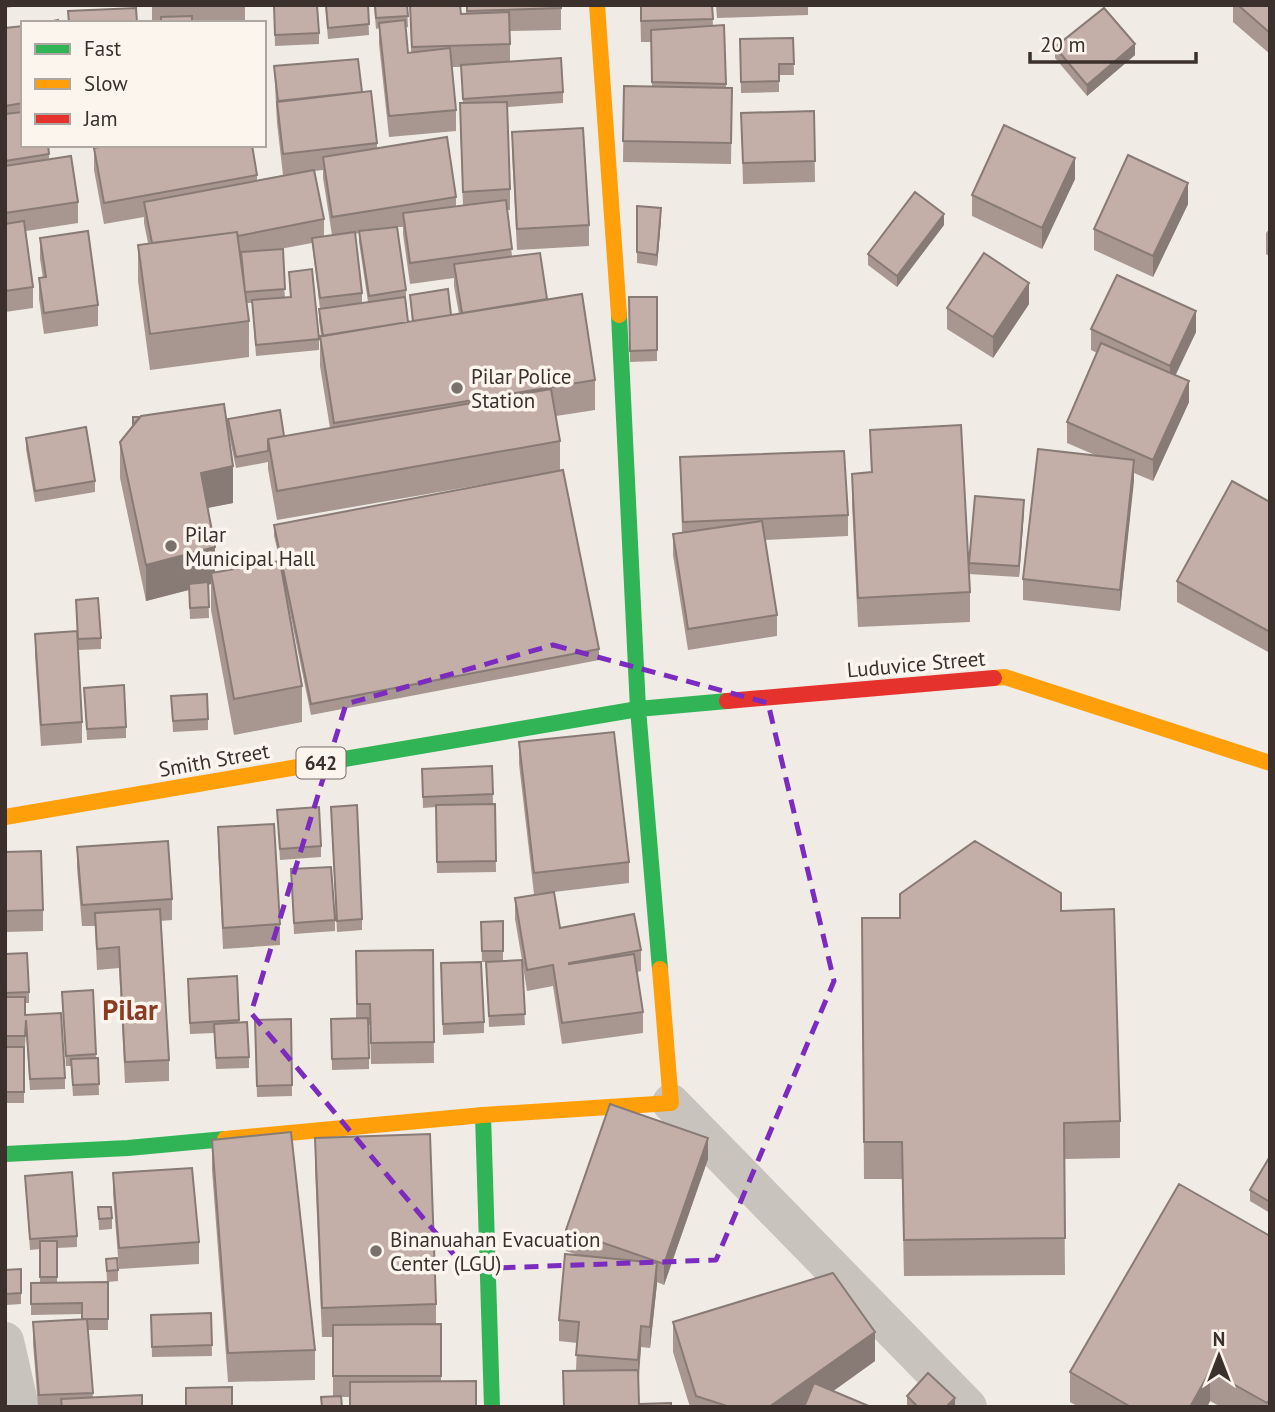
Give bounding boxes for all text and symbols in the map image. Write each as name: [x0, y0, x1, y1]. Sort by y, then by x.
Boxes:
legend: [21, 21, 266, 147]
scale bar: [1030, 21, 1196, 65]
text: 20 m: [1040, 31, 1086, 58]
text: Fast: [84, 35, 121, 62]
text: Slow: [84, 70, 128, 97]
text: Jam: [83, 105, 118, 132]
place label: Pilar Police Station: [471, 363, 571, 414]
marker: Pilar Police Station: [449, 380, 465, 396]
place label: Pilar Municipal Hall: [185, 521, 315, 572]
marker: Pilar Municipal Hall: [163, 538, 179, 554]
street label: Luduvice Street: [846, 644, 986, 684]
street label: Smith Street: [157, 737, 271, 783]
road number: 642: [296, 748, 346, 778]
district label: Pilar: [102, 991, 158, 1028]
place label: Binanuahan Evacuation Center (LGU): [390, 1226, 601, 1277]
marker: Binanuahan Evacuation Center (LGU): [368, 1243, 384, 1259]
north arrow: [1184, 1321, 1254, 1391]
text: N: [1213, 1327, 1225, 1351]

